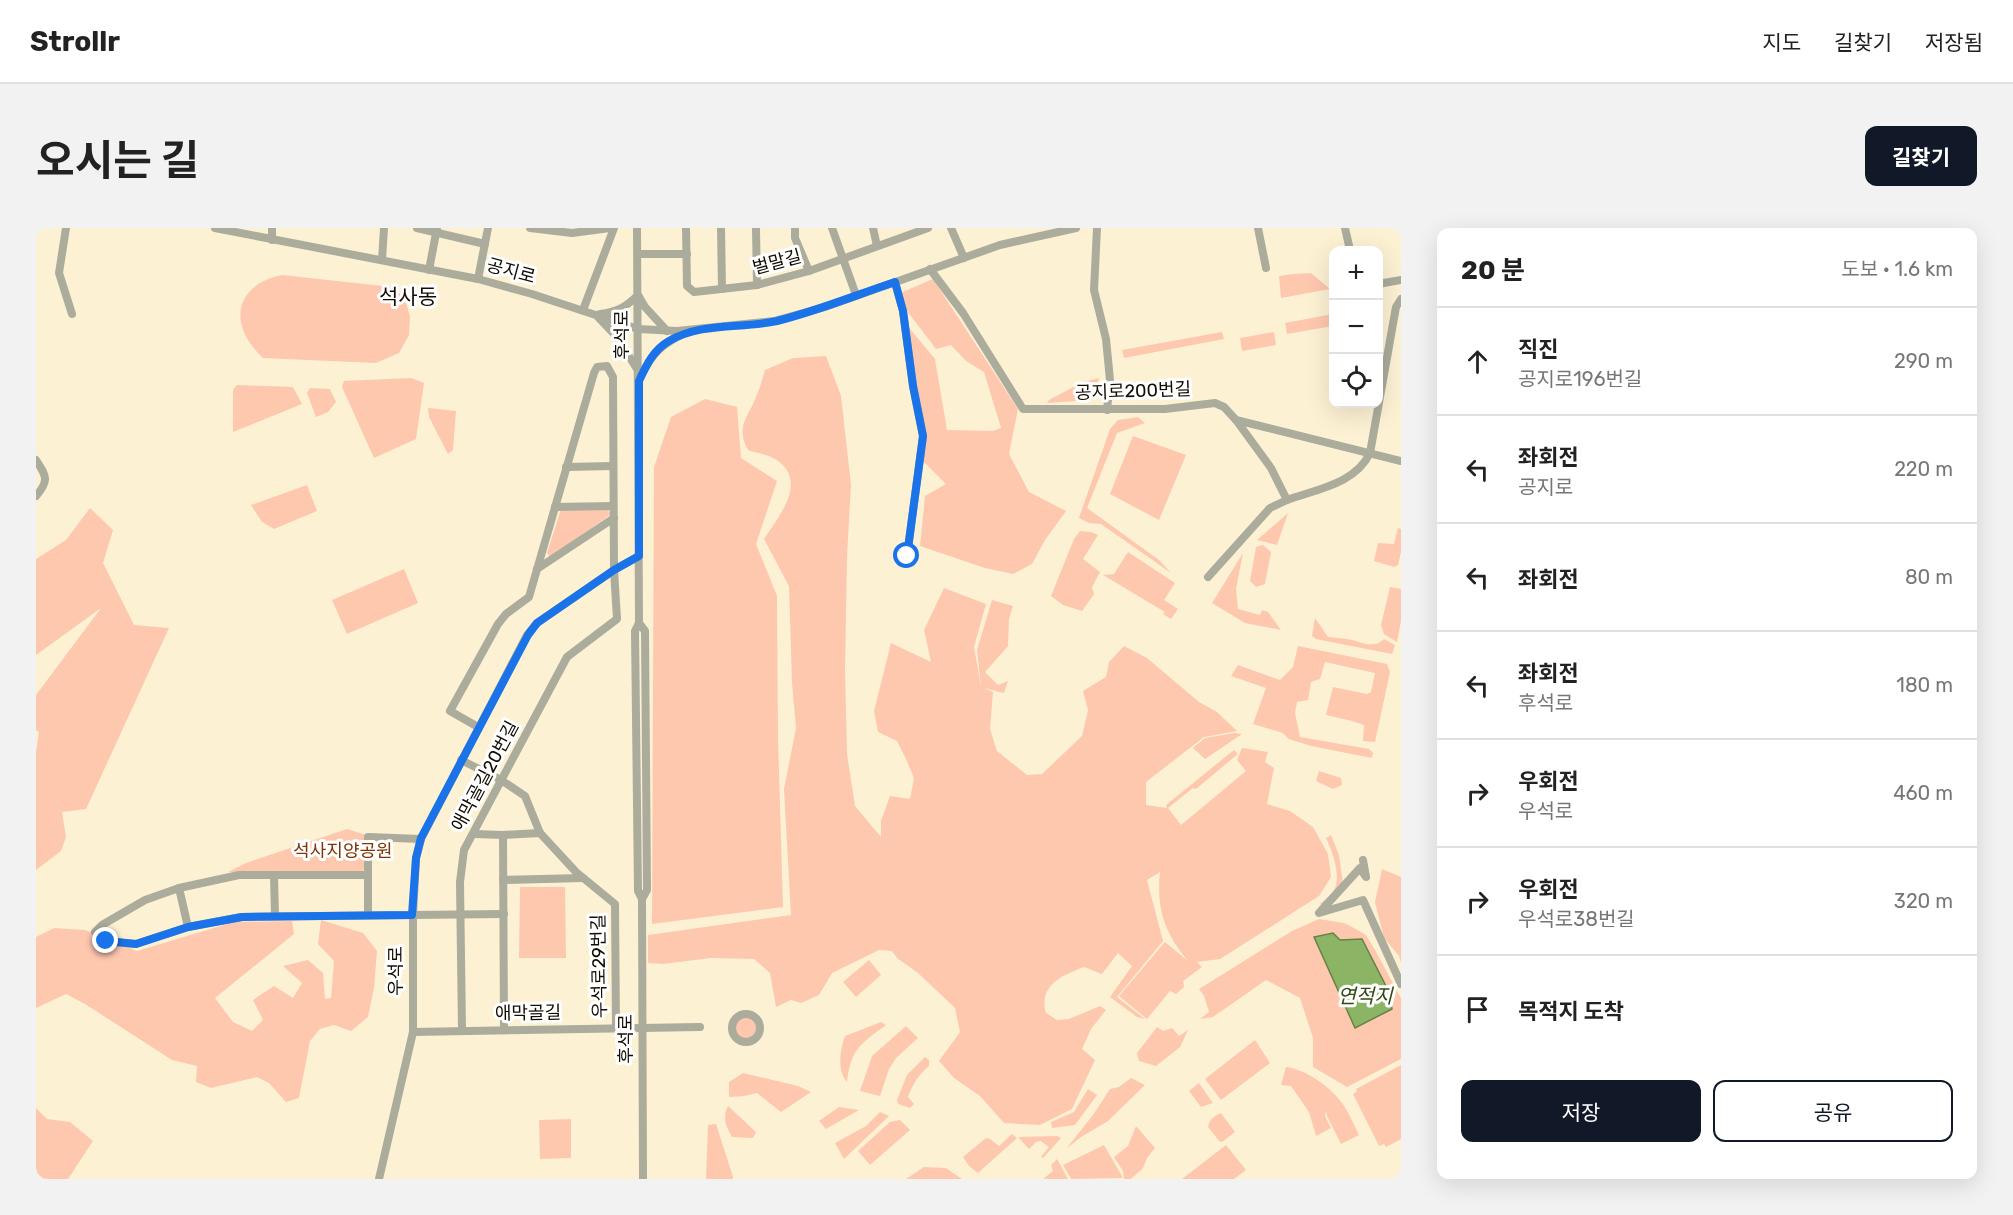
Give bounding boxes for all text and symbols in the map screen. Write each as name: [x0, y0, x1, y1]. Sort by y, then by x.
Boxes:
text: Strollr: [30, 25, 120, 58]
text: 지도: [1762, 30, 1801, 55]
text: 길찾기: [1834, 30, 1892, 55]
text: 저장됨: [1925, 30, 1983, 55]
button: 길찾기: [1865, 126, 1977, 186]
text: 오시는 길: [36, 136, 200, 186]
street label: 벌말길: [750, 245, 804, 279]
map controls: [1329, 246, 1383, 408]
button: +: [1329, 246, 1383, 300]
street label: 공지로: [484, 254, 538, 288]
text: 20 분: [1461, 255, 1525, 286]
text: 도보 · 1.6 km: [1841, 257, 1953, 281]
district label: 석사동: [379, 284, 437, 309]
button: −: [1329, 300, 1383, 354]
street label: 후석로: [611, 310, 633, 360]
text: 직진: [1518, 336, 1558, 363]
icon: ahead: [1461, 345, 1494, 378]
text: 290 m: [1894, 349, 1953, 373]
button: locate: [1329, 354, 1383, 408]
text: 공지로196번길: [1518, 367, 1642, 391]
street label: 공지로200번길: [1075, 378, 1191, 404]
text: 좌회전: [1518, 444, 1579, 471]
icon: left: [1461, 453, 1494, 486]
text: 220 m: [1894, 457, 1953, 481]
text: 공지로: [1518, 475, 1573, 499]
route start: [893, 542, 919, 568]
icon: left: [1461, 561, 1494, 594]
text: 80 m: [1905, 565, 1953, 589]
text: 좌회전: [1518, 566, 1579, 593]
text: 좌회전: [1518, 660, 1579, 687]
icon: left: [1461, 669, 1494, 702]
text: 180 m: [1896, 673, 1953, 697]
text: 후석로: [1518, 691, 1573, 715]
street label: 애막골길20번길: [447, 717, 523, 835]
text: 우회전: [1518, 768, 1579, 795]
icon: right: [1461, 777, 1494, 810]
text: 460 m: [1893, 781, 1953, 805]
text: 우석로: [1518, 799, 1573, 823]
park label: 석사지양공원: [293, 840, 393, 862]
text: 우회전: [1518, 876, 1579, 903]
icon: right: [1461, 885, 1494, 918]
text: 320 m: [1894, 889, 1953, 913]
text: 우석로38번길: [1518, 907, 1635, 931]
street label: 우석로29번길: [587, 914, 611, 1018]
route end: [92, 927, 118, 953]
street label: 우석로: [385, 946, 407, 996]
water label: 연적지: [1337, 984, 1394, 1008]
icon: arrive: [1461, 993, 1494, 1026]
text: 목적지 도착: [1518, 998, 1624, 1025]
street label: 애막골길: [495, 1001, 561, 1025]
street label: 후석로: [615, 1014, 637, 1064]
button: 저장: [1461, 1080, 1701, 1142]
button: 공유: [1713, 1080, 1953, 1142]

